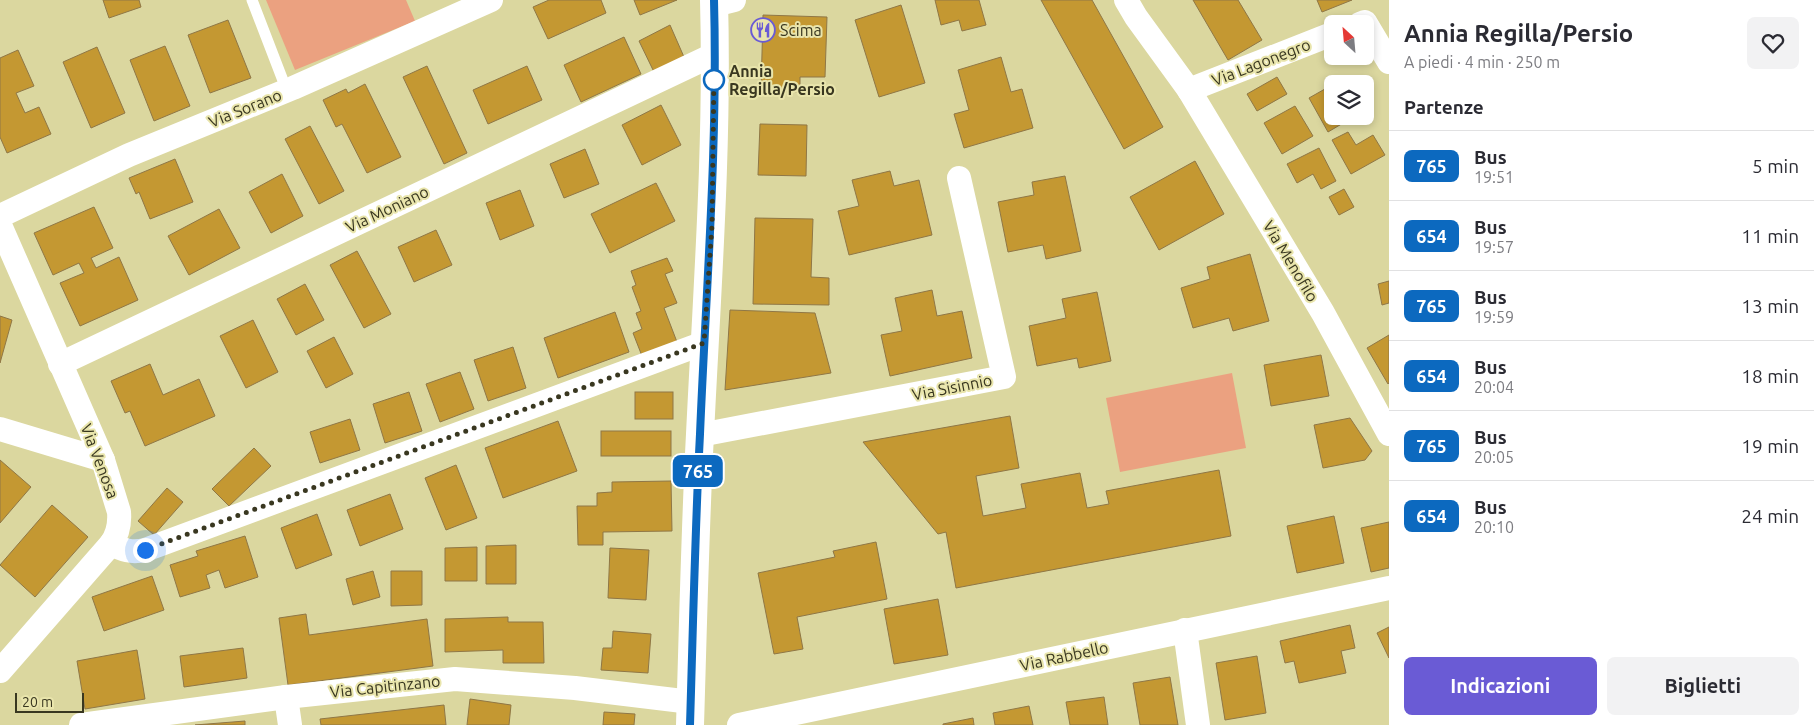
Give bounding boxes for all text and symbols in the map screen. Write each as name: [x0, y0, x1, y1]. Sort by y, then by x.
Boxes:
north arrow: [1324, 15, 1374, 65]
map controls: [1324, 15, 1374, 125]
restaurant icon: Scima: [750, 17, 776, 43]
button: heart: [1747, 17, 1799, 69]
text: Annia Regilla/Persio: [1404, 20, 1633, 47]
place label: Scima: [780, 21, 822, 39]
street label: Via Lagonegro: [1209, 35, 1313, 89]
text: A piedi · 4 min · 250 m: [1404, 53, 1560, 71]
place label: Annia Regilla/Persio: [729, 62, 835, 98]
marker: Annia Regilla/Persio: [703, 69, 725, 91]
button: layers: [1324, 75, 1374, 125]
street label: Via Sorano: [206, 85, 284, 131]
text: Partenze: [1404, 96, 1484, 118]
text: Bus: [1474, 146, 1507, 168]
text: 5 min: [1752, 155, 1799, 177]
text: 765: [1416, 156, 1447, 176]
text: 19:51: [1474, 168, 1514, 186]
street label: Via Moniano: [343, 182, 431, 236]
text: Bus: [1474, 216, 1507, 238]
street label: Via Menofilo: [1260, 217, 1322, 305]
text: 11 min: [1741, 225, 1799, 247]
text: 654: [1416, 226, 1447, 246]
text: 19:57: [1474, 238, 1514, 256]
text: Bus: [1474, 286, 1507, 308]
text: 13 min: [1741, 295, 1799, 317]
text: 765: [1416, 296, 1447, 316]
text: 19:59: [1474, 308, 1514, 326]
text: Bus: [1474, 356, 1507, 378]
text: 18 min: [1741, 365, 1799, 387]
text: 654: [1416, 366, 1447, 386]
street label: Via Sisinnio: [910, 370, 994, 404]
text: 20:04: [1474, 378, 1514, 396]
street label: Via Venosa: [78, 421, 122, 501]
text: Bus: [1474, 426, 1507, 448]
text: 19 min: [1741, 435, 1799, 457]
text: 765: [1416, 436, 1447, 456]
text: 20:05: [1474, 448, 1514, 466]
line badge: 765: [669, 455, 727, 487]
text: 765: [683, 461, 713, 481]
text: Bus: [1474, 496, 1507, 518]
text: 24 min: [1741, 505, 1799, 527]
text: 654: [1416, 506, 1447, 526]
text: 20:10: [1474, 518, 1514, 536]
your location: [133, 538, 158, 563]
street label: Via Rabbello: [1018, 638, 1110, 674]
button: Indicazioni: [1404, 657, 1597, 715]
button: Biglietti: [1607, 657, 1799, 715]
street label: Via Capitinzano: [329, 671, 441, 701]
scale bar: [15, 690, 84, 713]
text: 20 m: [22, 694, 53, 710]

